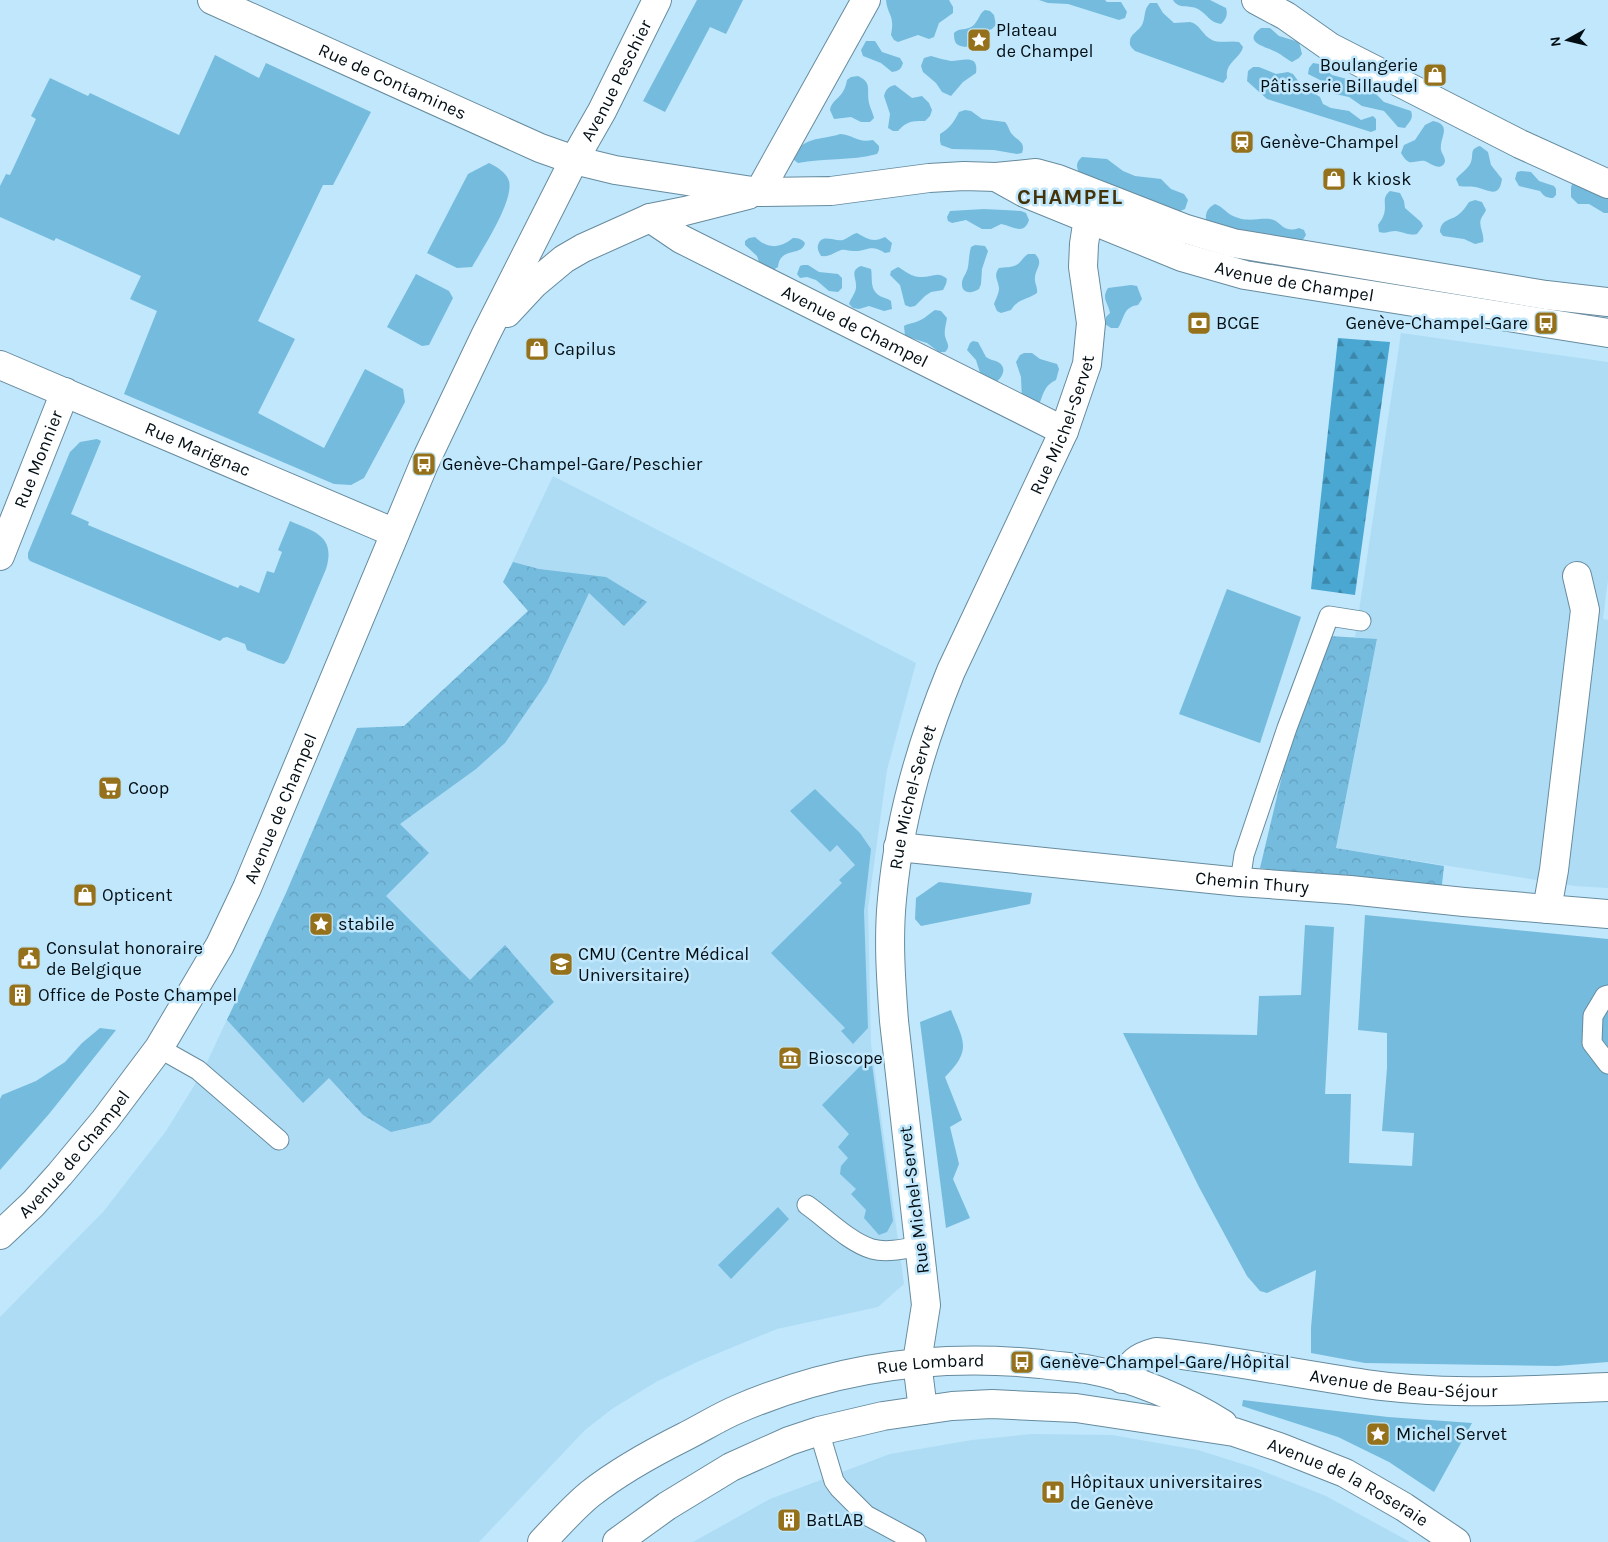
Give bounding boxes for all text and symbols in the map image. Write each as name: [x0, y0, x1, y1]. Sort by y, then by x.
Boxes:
north arrow: [1543, 15, 1593, 65]
street label: Avenue Peschier: [576, 16, 657, 145]
place label: Plateau de Champel: [996, 19, 1094, 62]
place icon: Plateau de Champel: [966, 27, 992, 53]
text: N: [1547, 36, 1565, 48]
street label: Rue de Contamines: [315, 39, 470, 124]
place label: Boulangerie Pâtisserie Billaudel: [1260, 54, 1418, 97]
shop icon: Boulangerie Pâtisserie Billaudel: [1422, 62, 1448, 88]
station icon: Genève-Champel: [1229, 129, 1255, 155]
place label: Genève-Champel: [1260, 131, 1399, 153]
shop icon: k kiosk: [1321, 166, 1347, 192]
place label: k kiosk: [1352, 168, 1411, 190]
district label: CHAMPEL: [1017, 184, 1123, 210]
street label: Avenue de Champel: [1212, 256, 1376, 306]
street label: Avenue de Champel: [778, 280, 932, 372]
bank icon: BCGE: [1186, 310, 1212, 336]
bus stop icon: Genève-Champel-Gare: [1533, 310, 1559, 336]
place label: BCGE: [1216, 312, 1260, 334]
place label: Genève-Champel-Gare: [1346, 312, 1528, 334]
shop icon: Capilus: [524, 336, 550, 362]
place label: Capilus: [554, 338, 616, 360]
street label: Rue Michel-Servet: [1025, 354, 1099, 498]
street label: Rue Monnier: [9, 407, 68, 511]
street label: Rue Marignac: [142, 417, 254, 481]
bus stop icon: Genève-Champel-Gare/Peschier: [411, 451, 437, 477]
place label: Genève-Champel-Gare/Peschier: [442, 453, 703, 475]
street label: Rue Michel-Servet: [884, 722, 941, 871]
street label: Avenue de Champel: [239, 730, 321, 887]
supermarket icon: Coop: [97, 775, 123, 801]
place label: Coop: [128, 777, 169, 799]
street label: Chemin Thury: [1194, 866, 1311, 898]
shop icon: Opticent: [72, 882, 98, 908]
place label: Opticent: [102, 884, 173, 906]
place icon: stabile: [308, 911, 334, 937]
place label: stabile: [338, 913, 394, 935]
place label: Consulat honoraire de Belgique: [46, 937, 203, 980]
place label: CMU (Centre Médical Universitaire): [578, 943, 749, 986]
public building icon: Consulat honoraire de Belgique: [16, 945, 42, 971]
school or university icon: CMU (Centre Médical Universitaire): [548, 951, 574, 977]
building icon: Office de Poste Champel: [7, 982, 33, 1008]
place label: Office de Poste Champel: [38, 984, 237, 1006]
museum icon: Bioscope: [777, 1045, 803, 1071]
place label: Bioscope: [808, 1047, 883, 1069]
street label: Avenue de Champel: [14, 1086, 135, 1223]
street label: Rue Michel-Servet: [894, 1125, 934, 1275]
street label: Rue Lombard: [875, 1349, 985, 1379]
bus stop icon: Genève-Champel-Gare/Hôpital: [1009, 1349, 1035, 1375]
place label: Genève-Champel-Gare/Hôpital: [1040, 1351, 1290, 1373]
street label: Avenue de Beau-Séjour: [1308, 1364, 1498, 1402]
place icon: Michel Servet: [1365, 1421, 1391, 1447]
place label: Michel Servet: [1396, 1423, 1507, 1445]
street label: Avenue de la Roseraie: [1265, 1433, 1433, 1531]
place label: Hôpitaux universitaires de Genève: [1070, 1471, 1263, 1514]
hospital icon: Hôpitaux universitaires de Genève: [1040, 1479, 1066, 1505]
building icon: BatLAB: [776, 1507, 802, 1533]
place label: BatLAB: [806, 1509, 864, 1531]

